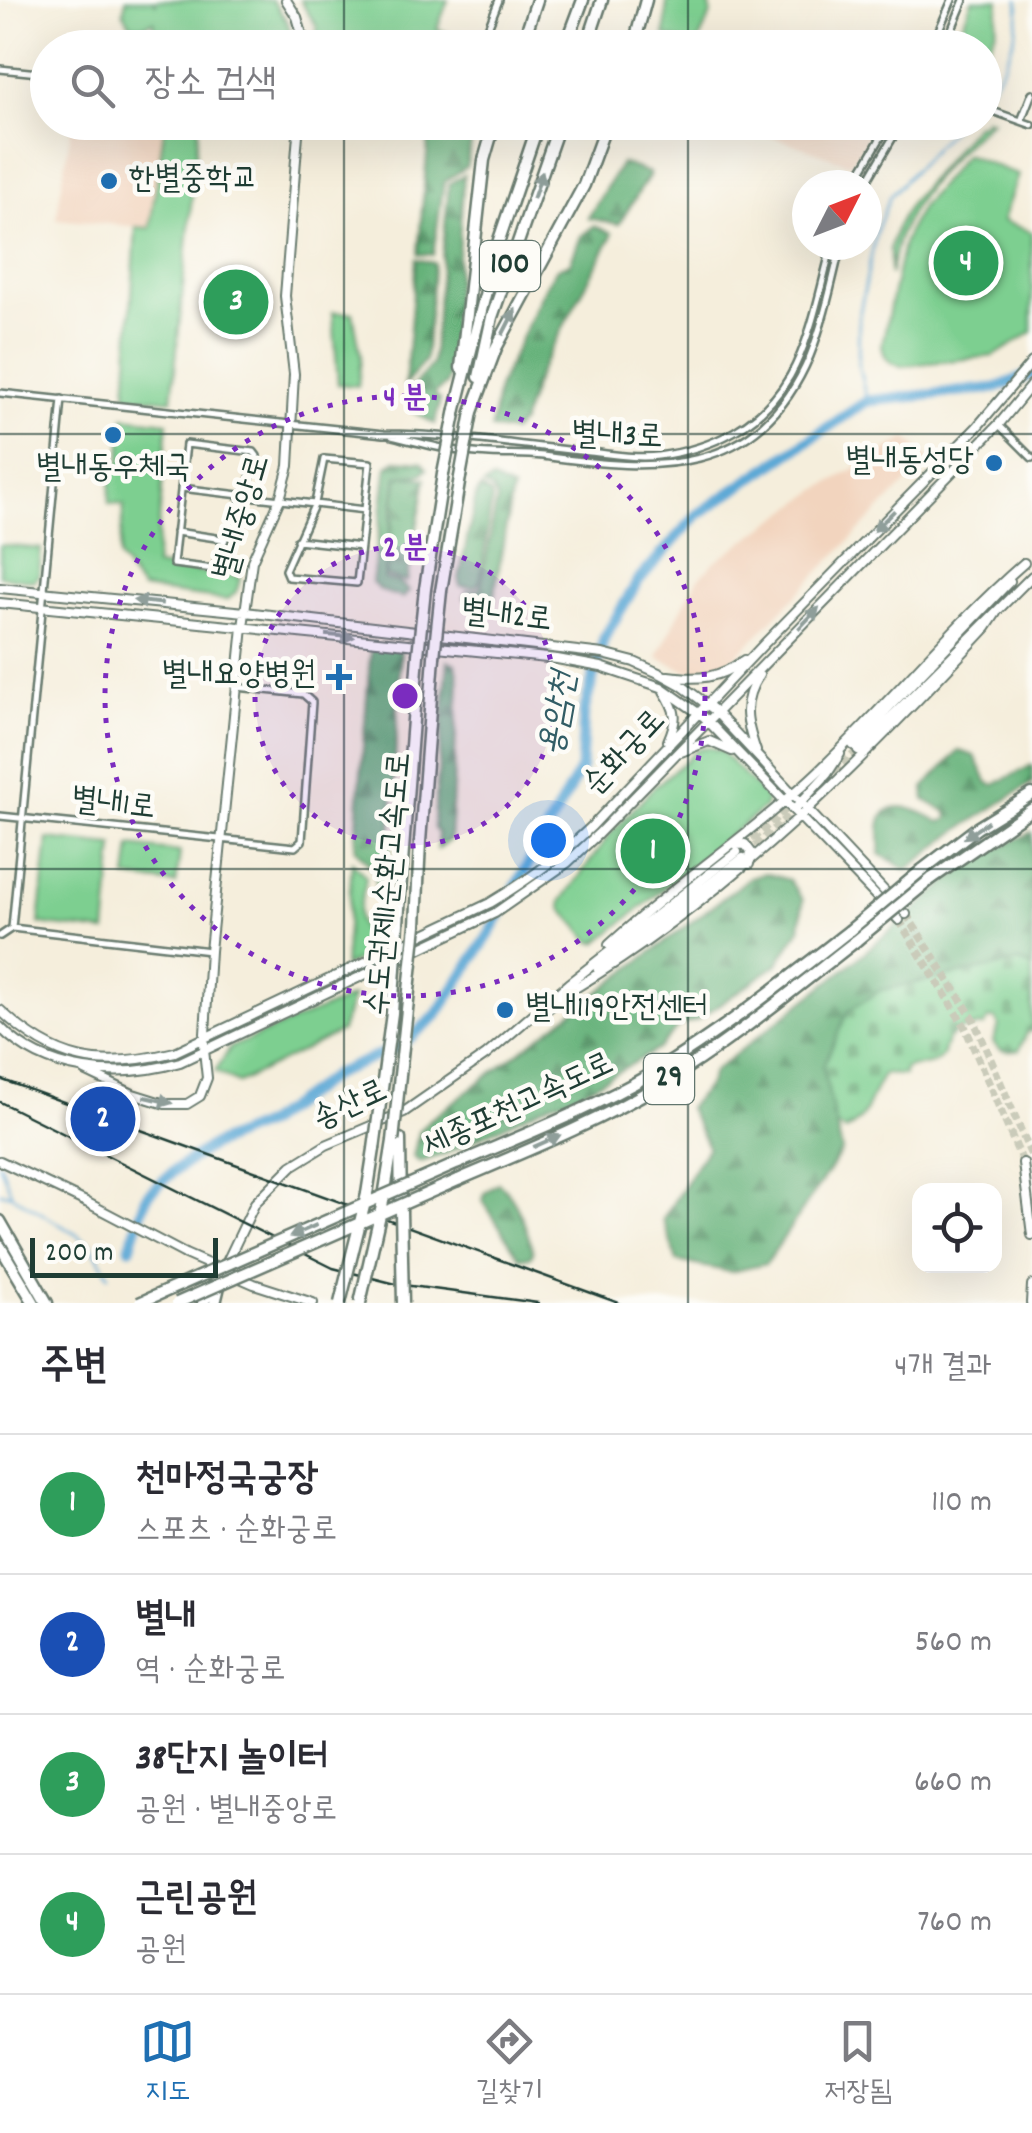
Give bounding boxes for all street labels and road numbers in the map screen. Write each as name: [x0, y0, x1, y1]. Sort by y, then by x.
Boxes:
road number: 100: [480, 241, 540, 291]
street label: 별내3로: [570, 413, 664, 463]
street label: 별내중앙로: [204, 450, 284, 586]
street label: 별내2로: [458, 590, 554, 646]
street label: 순화궁로: [574, 701, 678, 807]
street label: 수도권제1순환고속도로: [357, 750, 425, 1018]
street label: 별내1로: [69, 779, 157, 833]
street label: 세종포천고속도로: [416, 1043, 622, 1171]
road number: 29: [644, 1054, 694, 1104]
street label: 송산로: [306, 1070, 396, 1144]

